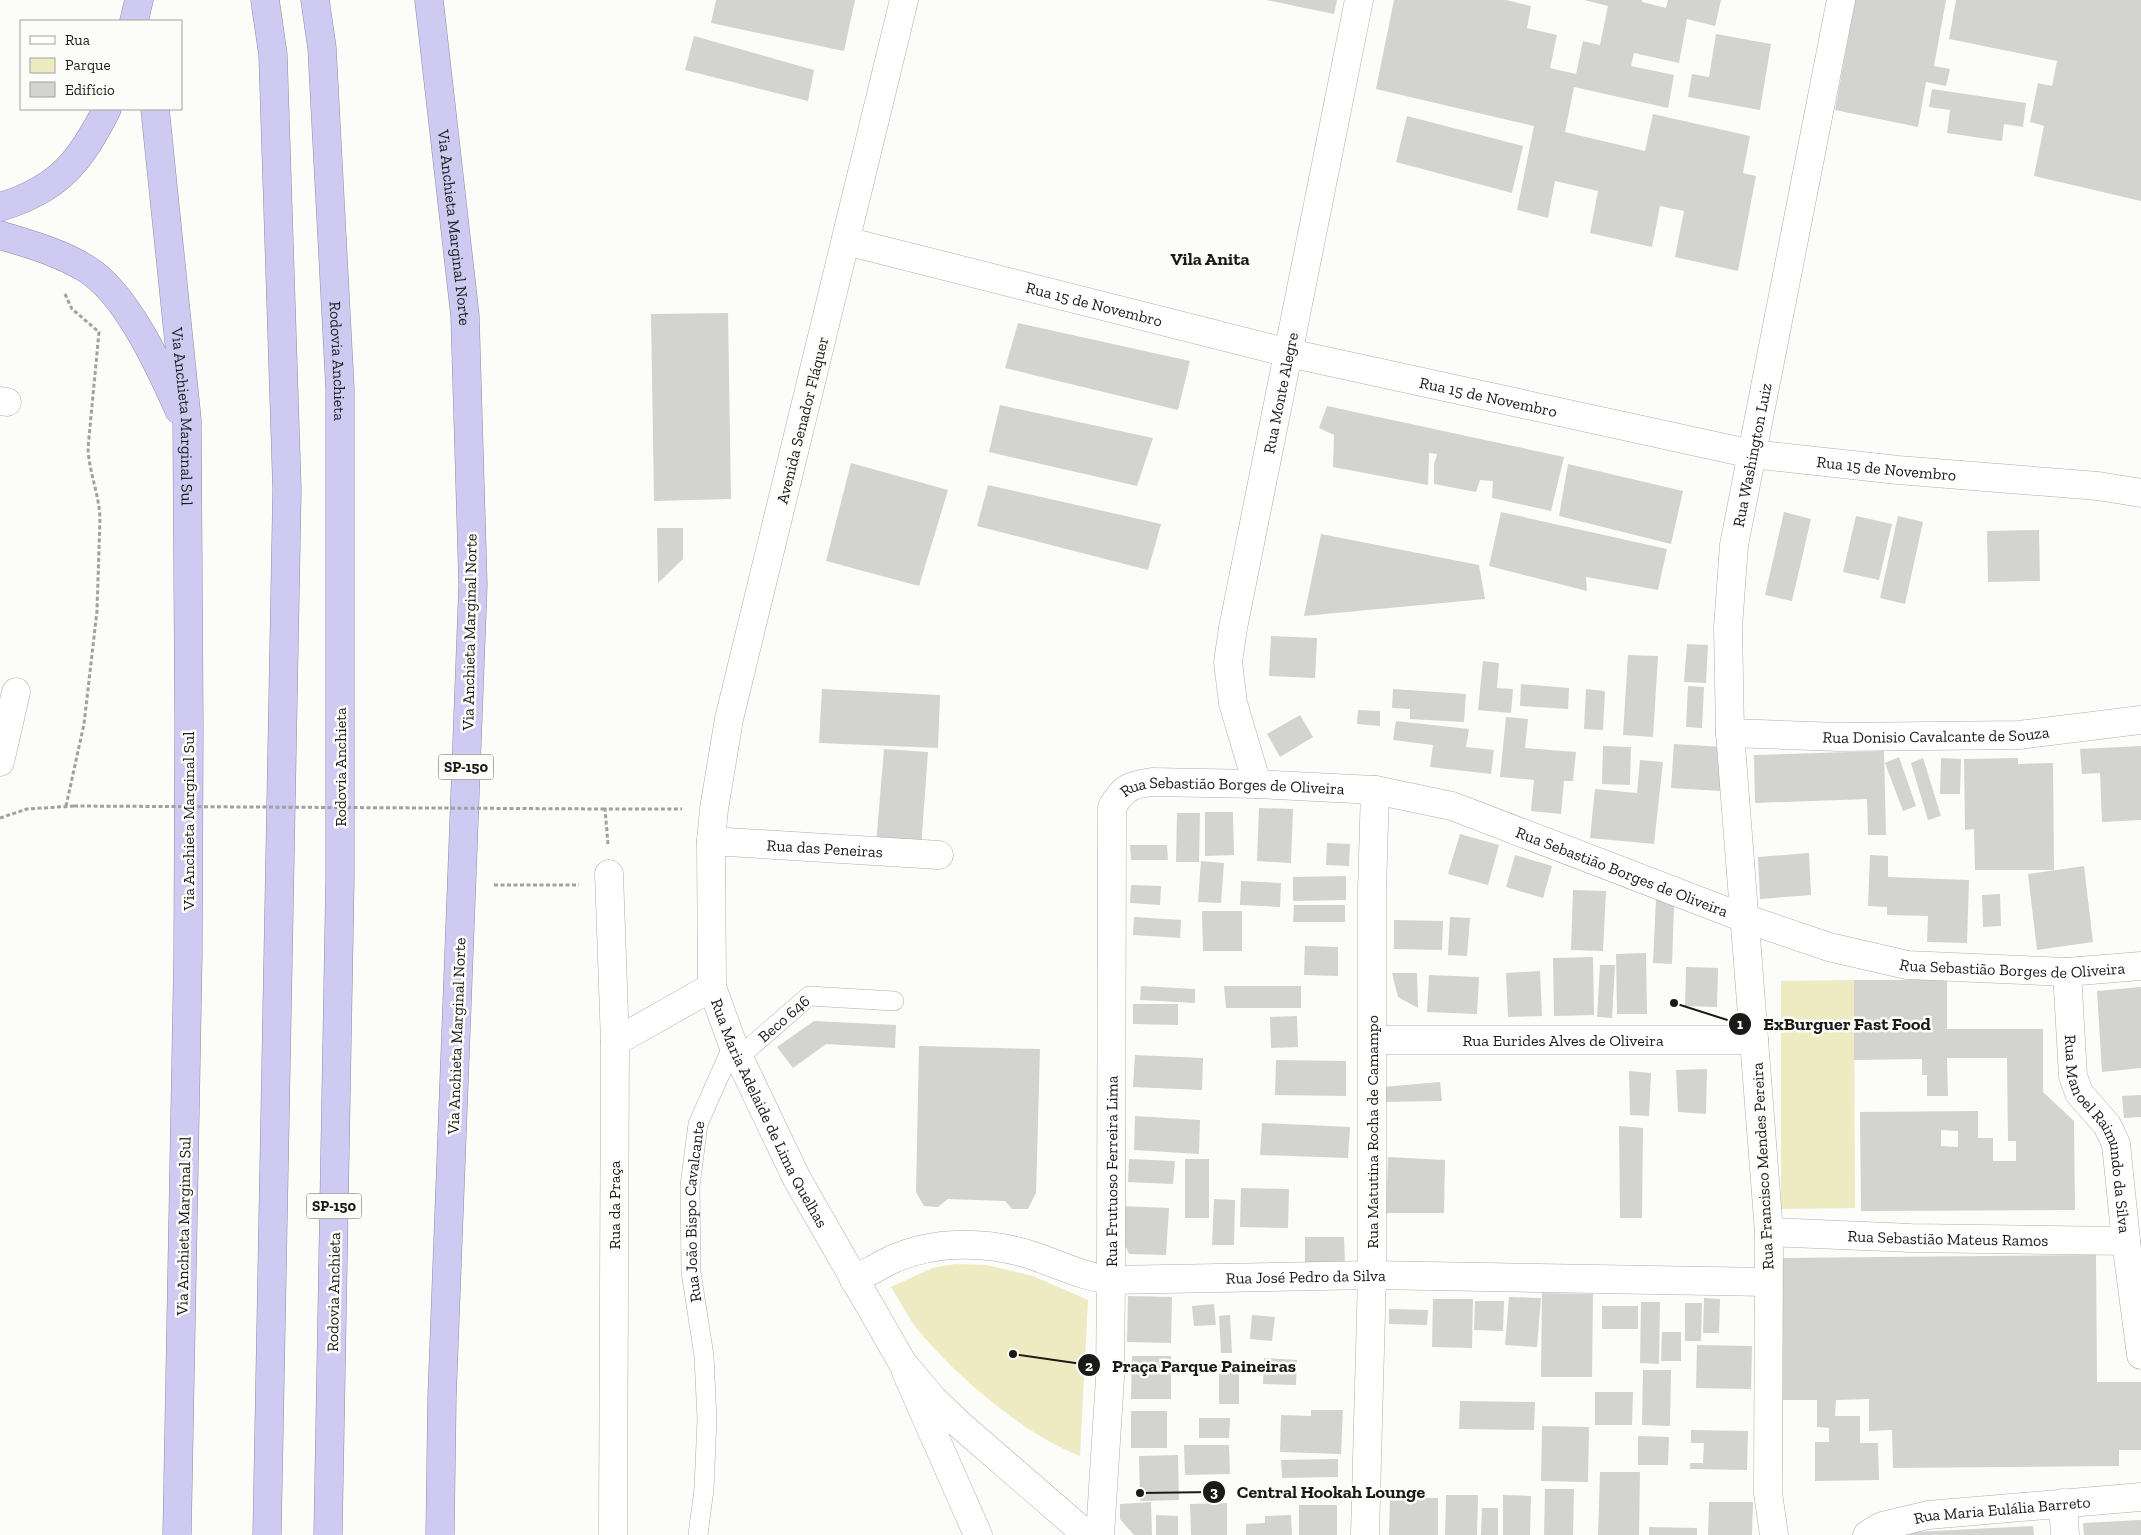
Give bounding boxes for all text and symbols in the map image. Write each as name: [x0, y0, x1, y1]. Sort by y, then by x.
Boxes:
legend: [20, 20, 182, 110]
text: Rua: [65, 31, 90, 49]
text: Parque: [65, 56, 111, 74]
text: Edifício: [65, 81, 115, 99]
street label: Via Anchieta Marginal Norte: [434, 128, 474, 326]
district label: Vila Anita: [1170, 248, 1250, 270]
street label: Rua 15 de Novembro: [1024, 278, 1164, 331]
street label: Rodovia Anchieta: [325, 301, 349, 421]
street label: Via Anchieta Marginal Sul: [167, 325, 197, 506]
street label: Rua Monte Alegre: [1259, 331, 1302, 455]
street label: Avenida Senador Fláquer: [773, 334, 833, 506]
street label: Rua 15 de Novembro: [1418, 373, 1559, 421]
street label: Rua Washington Luiz: [1729, 381, 1776, 529]
street label: Rua 15 de Novembro: [1816, 452, 1957, 485]
street label: Via Anchieta Marginal Norte: [458, 533, 481, 732]
street label: Rodovia Anchieta: [331, 707, 350, 827]
street label: Rua Donisio Cavalcante de Souza: [1822, 722, 2051, 747]
street label: Via Anchieta Marginal Sul: [179, 732, 198, 911]
road number: SP-150: [438, 754, 494, 780]
street label: Rua Sebastião Borges de Oliveira: [1116, 773, 1345, 801]
street label: Rua Sebastião Borges de Oliveira: [1513, 822, 1731, 921]
street label: Rua das Peneiras: [766, 835, 883, 862]
street label: Via Anchieta Marginal Norte: [444, 937, 469, 1136]
street label: Rua Sebastião Borges de Oliveira: [1898, 955, 2126, 982]
street label: Beco 646: [754, 991, 813, 1046]
street label: Rua Maria Adelaide de Lima Quelhas: [707, 996, 832, 1231]
callout: ExBurguer Fast Food: [1728, 1007, 1940, 1040]
text: ExBurguer Fast Food: [1763, 1013, 1931, 1035]
street label: Rua Matutina Rocha de Camampo: [1363, 1015, 1382, 1249]
text: 1: [1737, 1015, 1743, 1033]
street label: Rua Eurides Alves de Oliveira: [1462, 1031, 1664, 1050]
street label: Rua Manoel Raimundo da Silva: [2061, 1034, 2134, 1234]
street label: Rua Francisco Mendes Pereira: [1748, 1061, 1777, 1270]
street label: Rua Frutuoso Ferreira Lima: [1102, 1075, 1121, 1267]
street label: Rua João Bispo Cavalcante: [681, 1120, 708, 1304]
street label: Via Anchieta Marginal Sul: [172, 1136, 195, 1317]
street label: Rua da Praça: [605, 1160, 624, 1250]
road number: SP-150: [306, 1194, 362, 1218]
street label: Rua Sebastião Mateus Ramos: [1847, 1226, 2049, 1250]
street label: Rodovia Anchieta: [323, 1232, 344, 1352]
street label: Rua José Pedro da Silva: [1225, 1266, 1386, 1288]
callout: Praça Parque Paineiras: [1077, 1349, 1306, 1382]
text: Praça Parque Paineiras: [1112, 1355, 1296, 1377]
text: 2: [1085, 1357, 1093, 1375]
callout: Central Hookah Lounge: [1202, 1475, 1435, 1508]
text: Central Hookah Lounge: [1237, 1481, 1425, 1503]
text: 3: [1210, 1483, 1218, 1501]
street label: Rua Maria Eulália Barreto: [1912, 1492, 2091, 1528]

